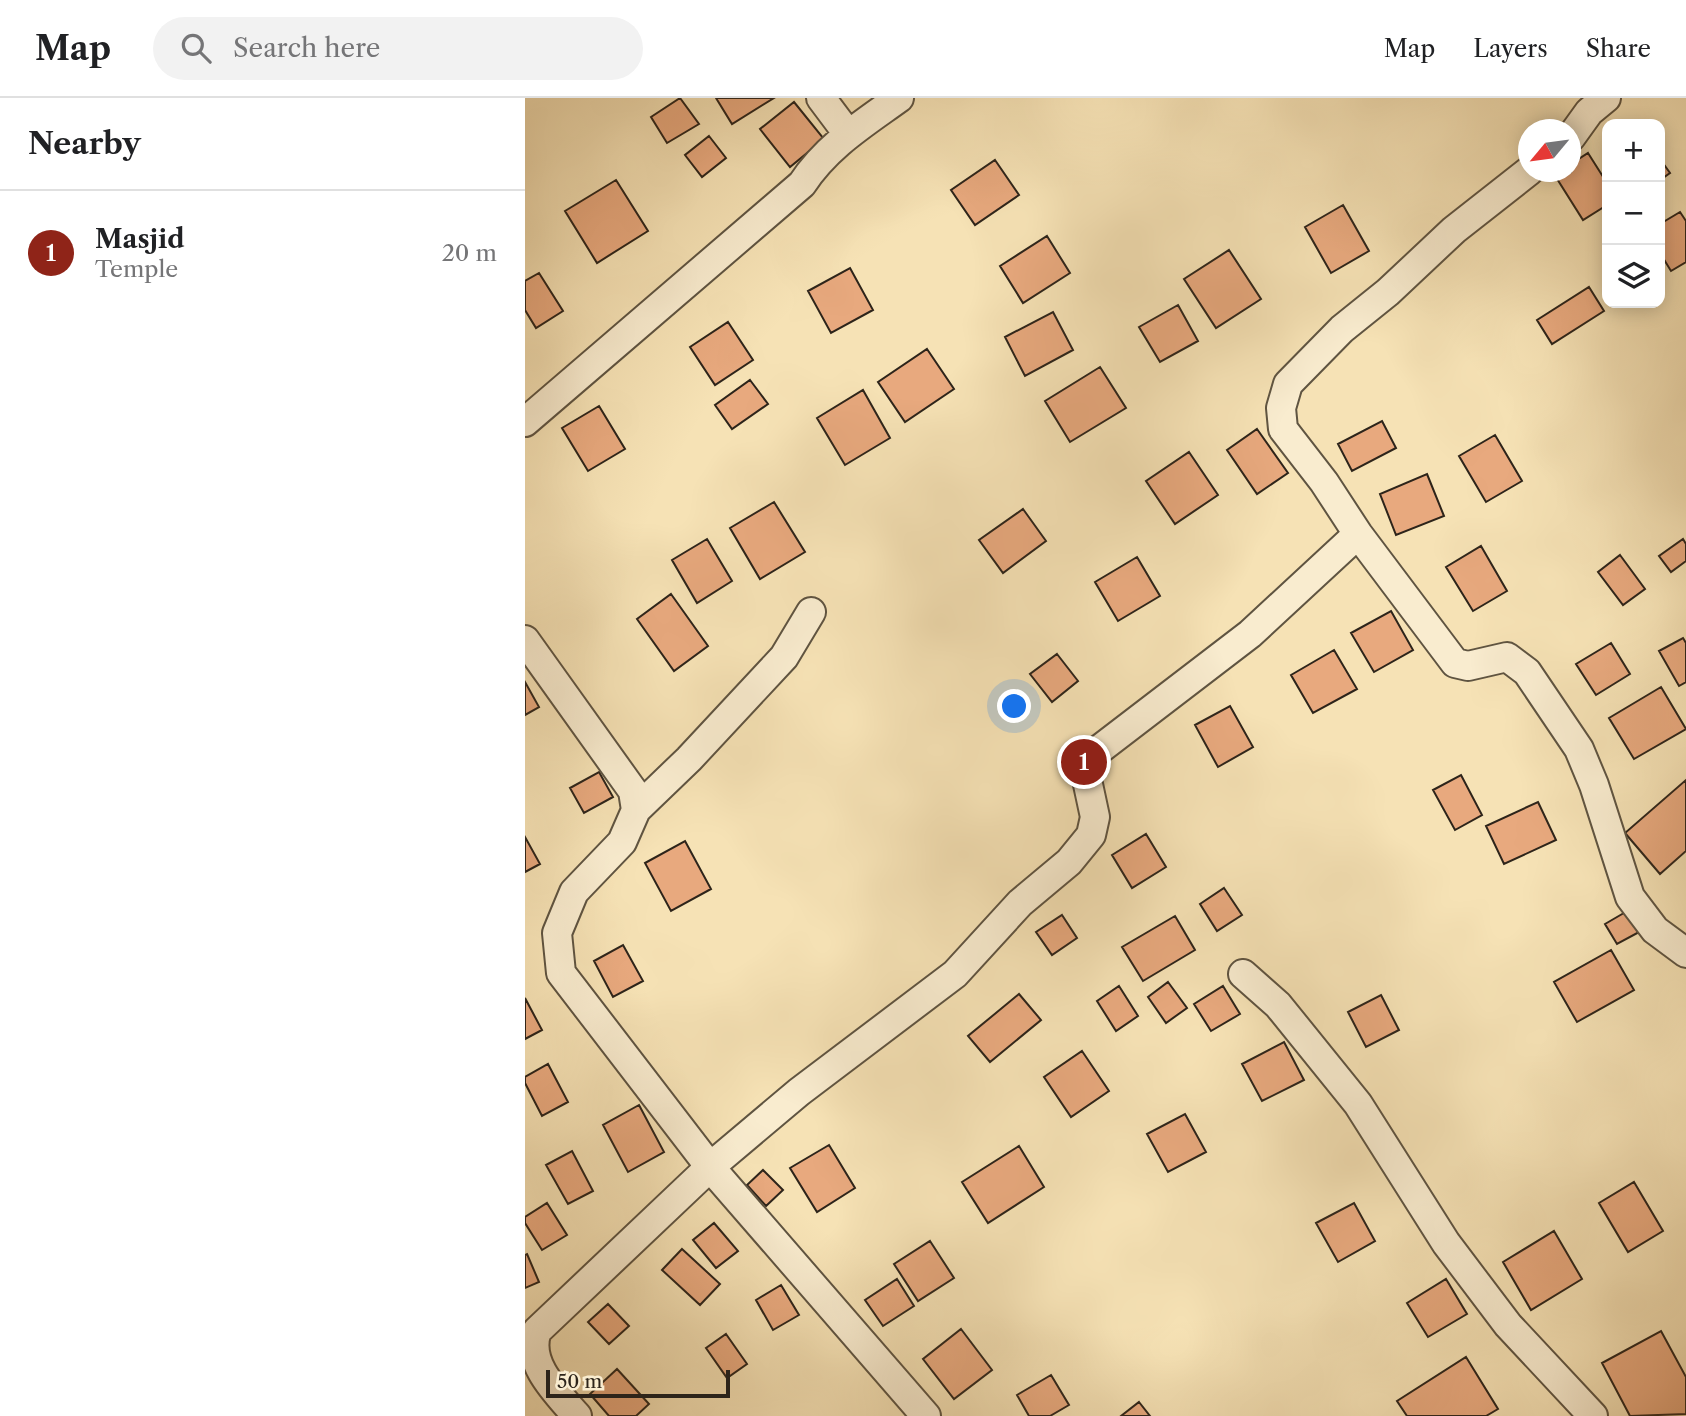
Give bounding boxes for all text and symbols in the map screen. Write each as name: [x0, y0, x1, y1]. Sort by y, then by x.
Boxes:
search box: [153, 17, 643, 80]
text: Map: [35, 28, 111, 69]
icon: search: [177, 29, 215, 67]
text: Search here: [233, 32, 380, 64]
text: Map: [1384, 34, 1435, 63]
text: Layers: [1473, 34, 1548, 63]
text: Share: [1586, 34, 1651, 63]
north arrow: [1518, 119, 1581, 182]
map controls: [1602, 119, 1665, 308]
button: +: [1602, 119, 1665, 182]
text: Nearby: [28, 125, 141, 162]
button: −: [1602, 182, 1665, 245]
text: Masjid: [95, 223, 185, 255]
text: 1: [46, 239, 56, 267]
text: 20 m: [442, 239, 497, 267]
button: layers: [1602, 245, 1665, 308]
text: Temple: [95, 255, 178, 283]
your location: [997, 689, 1031, 723]
pin: 1: [1061, 736, 1107, 788]
scale bar: [546, 1367, 730, 1399]
text: 50 m: [557, 1370, 602, 1393]

